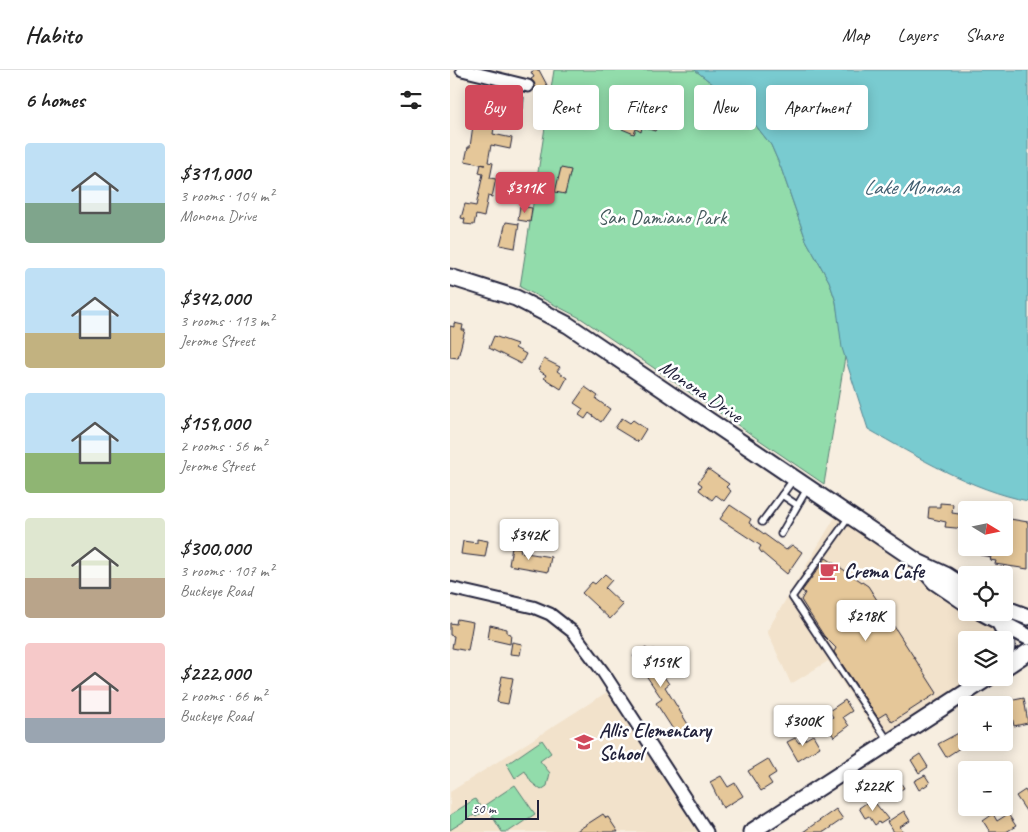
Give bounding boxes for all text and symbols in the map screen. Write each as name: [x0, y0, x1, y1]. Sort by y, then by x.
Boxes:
text: Habito: [25, 20, 81, 50]
text: Map: [842, 24, 870, 46]
text: Layers: [898, 24, 937, 46]
text: Share: [965, 24, 1003, 46]
chip: Buy: [465, 85, 523, 130]
chip: Rent: [533, 85, 599, 130]
chip: Filters: [609, 85, 684, 130]
chip: New: [694, 85, 756, 130]
chip: Apartment: [766, 85, 868, 130]
icon: filters: [397, 86, 425, 114]
text: 6 homes: [25, 87, 85, 113]
text: $311,000: [180, 160, 250, 186]
icon: home: [65, 163, 125, 223]
pin: $311K: [490, 172, 560, 214]
water label: Lake Monona: [864, 174, 961, 200]
text: $311K: [507, 178, 543, 198]
text: 3 rooms · 104 m²: [180, 186, 274, 206]
park label: San Damiano Park: [598, 205, 728, 230]
text: Monona Drive: [180, 206, 256, 226]
text: $342,000: [180, 285, 250, 311]
icon: home: [65, 288, 125, 348]
text: 3 rooms · 113 m²: [180, 311, 274, 331]
text: Jerome Street: [180, 331, 255, 351]
street label: Monona Drive: [654, 354, 749, 429]
text: $159,000: [180, 410, 250, 436]
icon: home: [65, 413, 125, 473]
text: 2 rooms · 56 m²: [180, 436, 266, 456]
text: Jerome Street: [180, 456, 255, 476]
north arrow: [958, 501, 1012, 556]
map controls: [958, 501, 1013, 816]
pin: $342K: [494, 518, 564, 561]
text: $342K: [511, 525, 547, 545]
text: $300,000: [180, 535, 250, 561]
icon: home: [65, 538, 125, 598]
place label: Crema Cafe: [844, 559, 926, 584]
cafe icon: Crema Cafe: [818, 560, 840, 582]
text: 3 rooms · 107 m²: [180, 561, 274, 581]
button: locate: [958, 566, 1013, 621]
text: Buckeye Road: [180, 581, 252, 601]
pin: $218K: [831, 600, 901, 642]
text: $218K: [848, 606, 884, 626]
button: layers: [958, 631, 1013, 686]
pin: $159K: [626, 646, 696, 688]
text: $159K: [643, 652, 679, 672]
text: $222,000: [180, 660, 250, 686]
icon: home: [65, 663, 125, 723]
text: 2 rooms · 66 m²: [180, 686, 266, 706]
button: +: [958, 696, 1013, 751]
pin: $300K: [768, 704, 838, 747]
text: Buckeye Road: [180, 706, 252, 726]
text: $300K: [785, 711, 821, 731]
place label: Allis Elementary School: [599, 718, 713, 766]
school or university icon: Allis Elementary School: [573, 731, 595, 753]
button: −: [958, 761, 1013, 816]
pin: $222K: [838, 770, 908, 812]
text: $222K: [855, 776, 891, 796]
scale bar: [465, 797, 539, 820]
text: 50 m: [472, 800, 496, 817]

